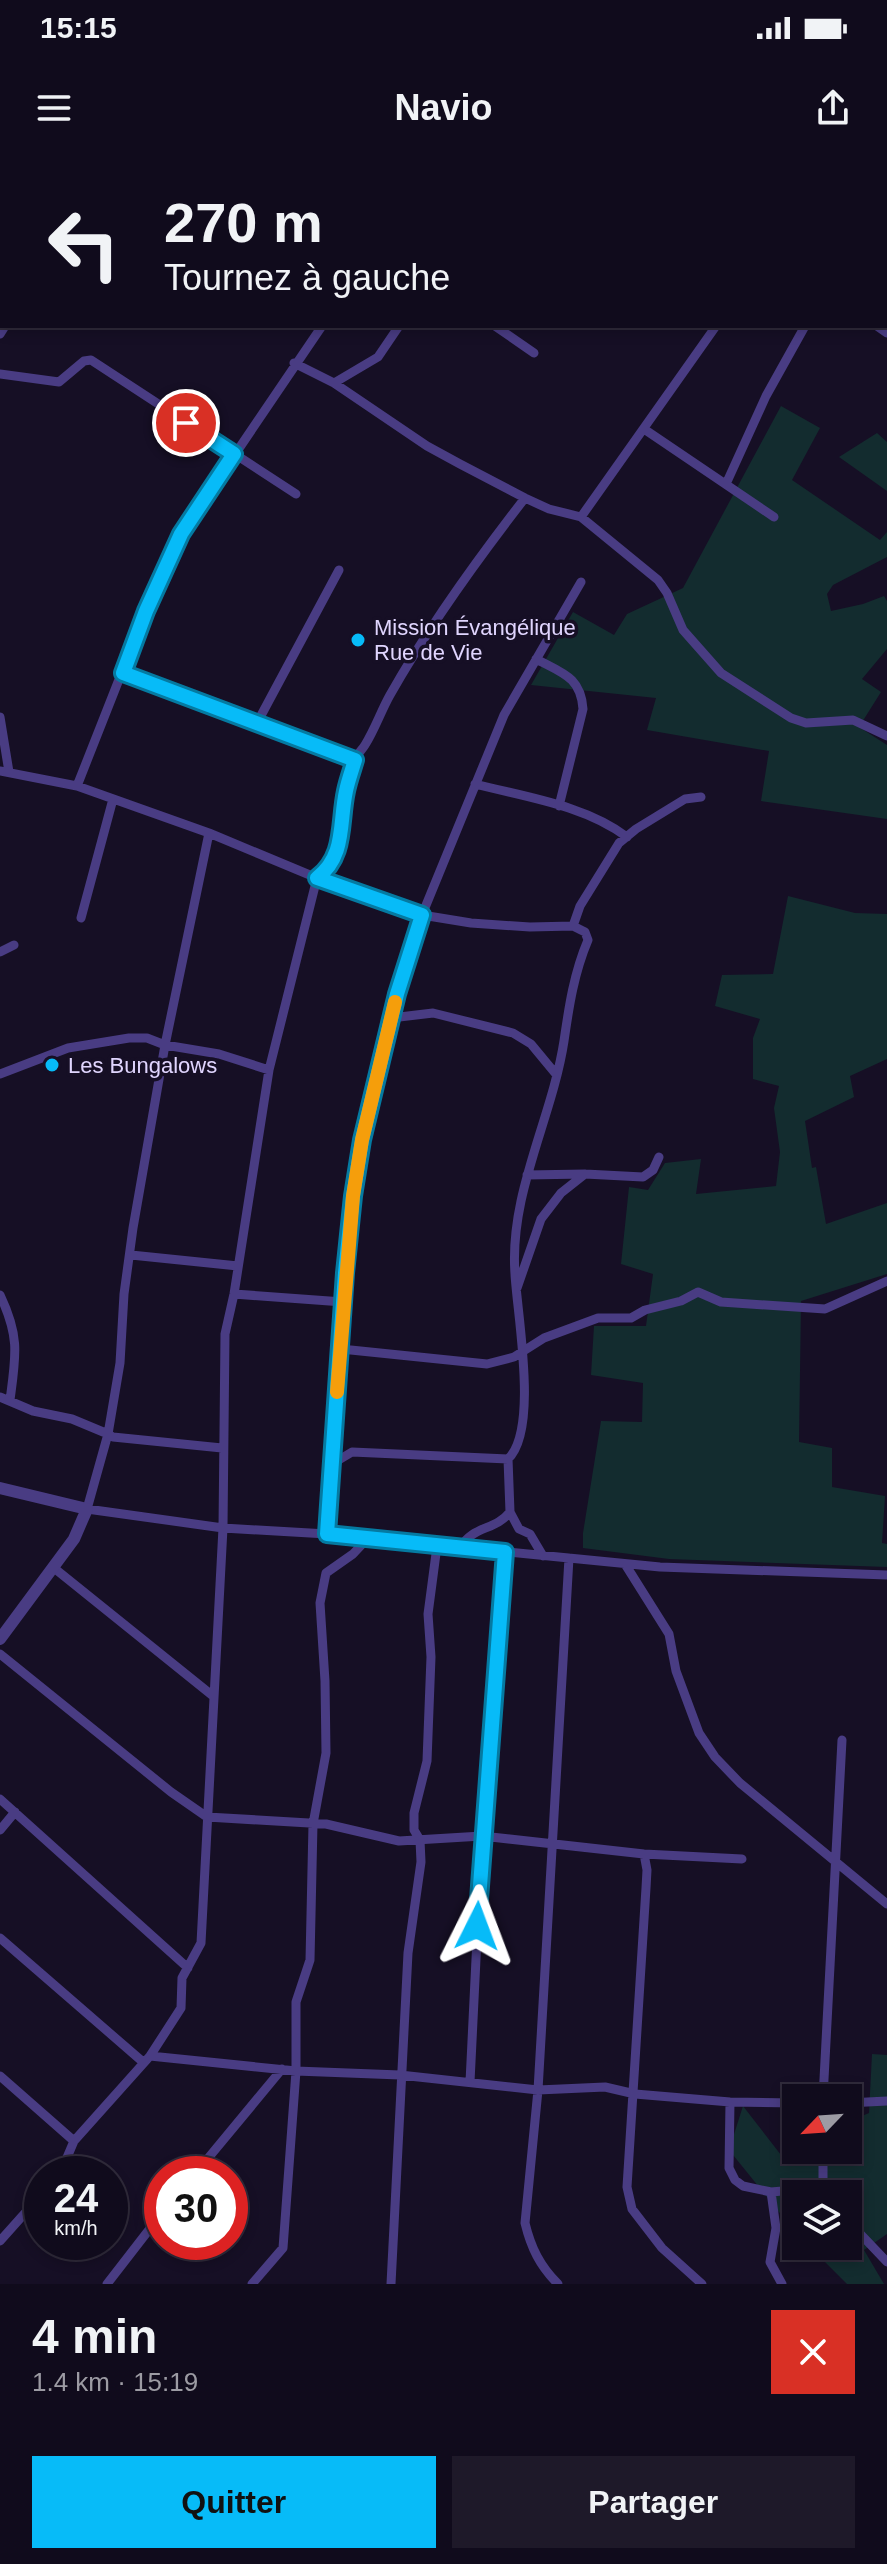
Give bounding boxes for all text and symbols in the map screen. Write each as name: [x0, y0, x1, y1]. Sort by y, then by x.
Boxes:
text: 15:15: [40, 11, 117, 44]
icon: menu: [32, 86, 76, 130]
icon: share: [811, 86, 855, 130]
text: Navio: [394, 87, 493, 128]
text: 270 m: [164, 191, 323, 254]
icon: left: [32, 192, 136, 296]
text: Tournez à gauche: [164, 257, 450, 298]
pin: [152, 389, 220, 457]
icon: arrive: [164, 401, 208, 445]
place label: Mission Évangélique Rue de Vie: [374, 615, 576, 665]
marker: Mission Évangélique Rue de Vie: [349, 631, 367, 649]
place label: Les Bungalows: [68, 1053, 217, 1078]
marker: Les Bungalows: [43, 1056, 61, 1074]
position arrow: [435, 1884, 519, 1968]
north arrow: [782, 2084, 862, 2164]
map controls: [782, 2084, 862, 2260]
speed limit sign: 30: [144, 2156, 248, 2260]
text: 24: [54, 2176, 98, 2220]
button: layers: [782, 2180, 862, 2260]
text: km/h: [54, 2217, 98, 2239]
text: 4 min: [32, 2310, 157, 2363]
button: close: [771, 2310, 855, 2394]
text: 1.4 km · 15:19: [32, 2367, 198, 2397]
button: Quitter: [32, 2456, 436, 2548]
button: Partager: [452, 2456, 855, 2548]

